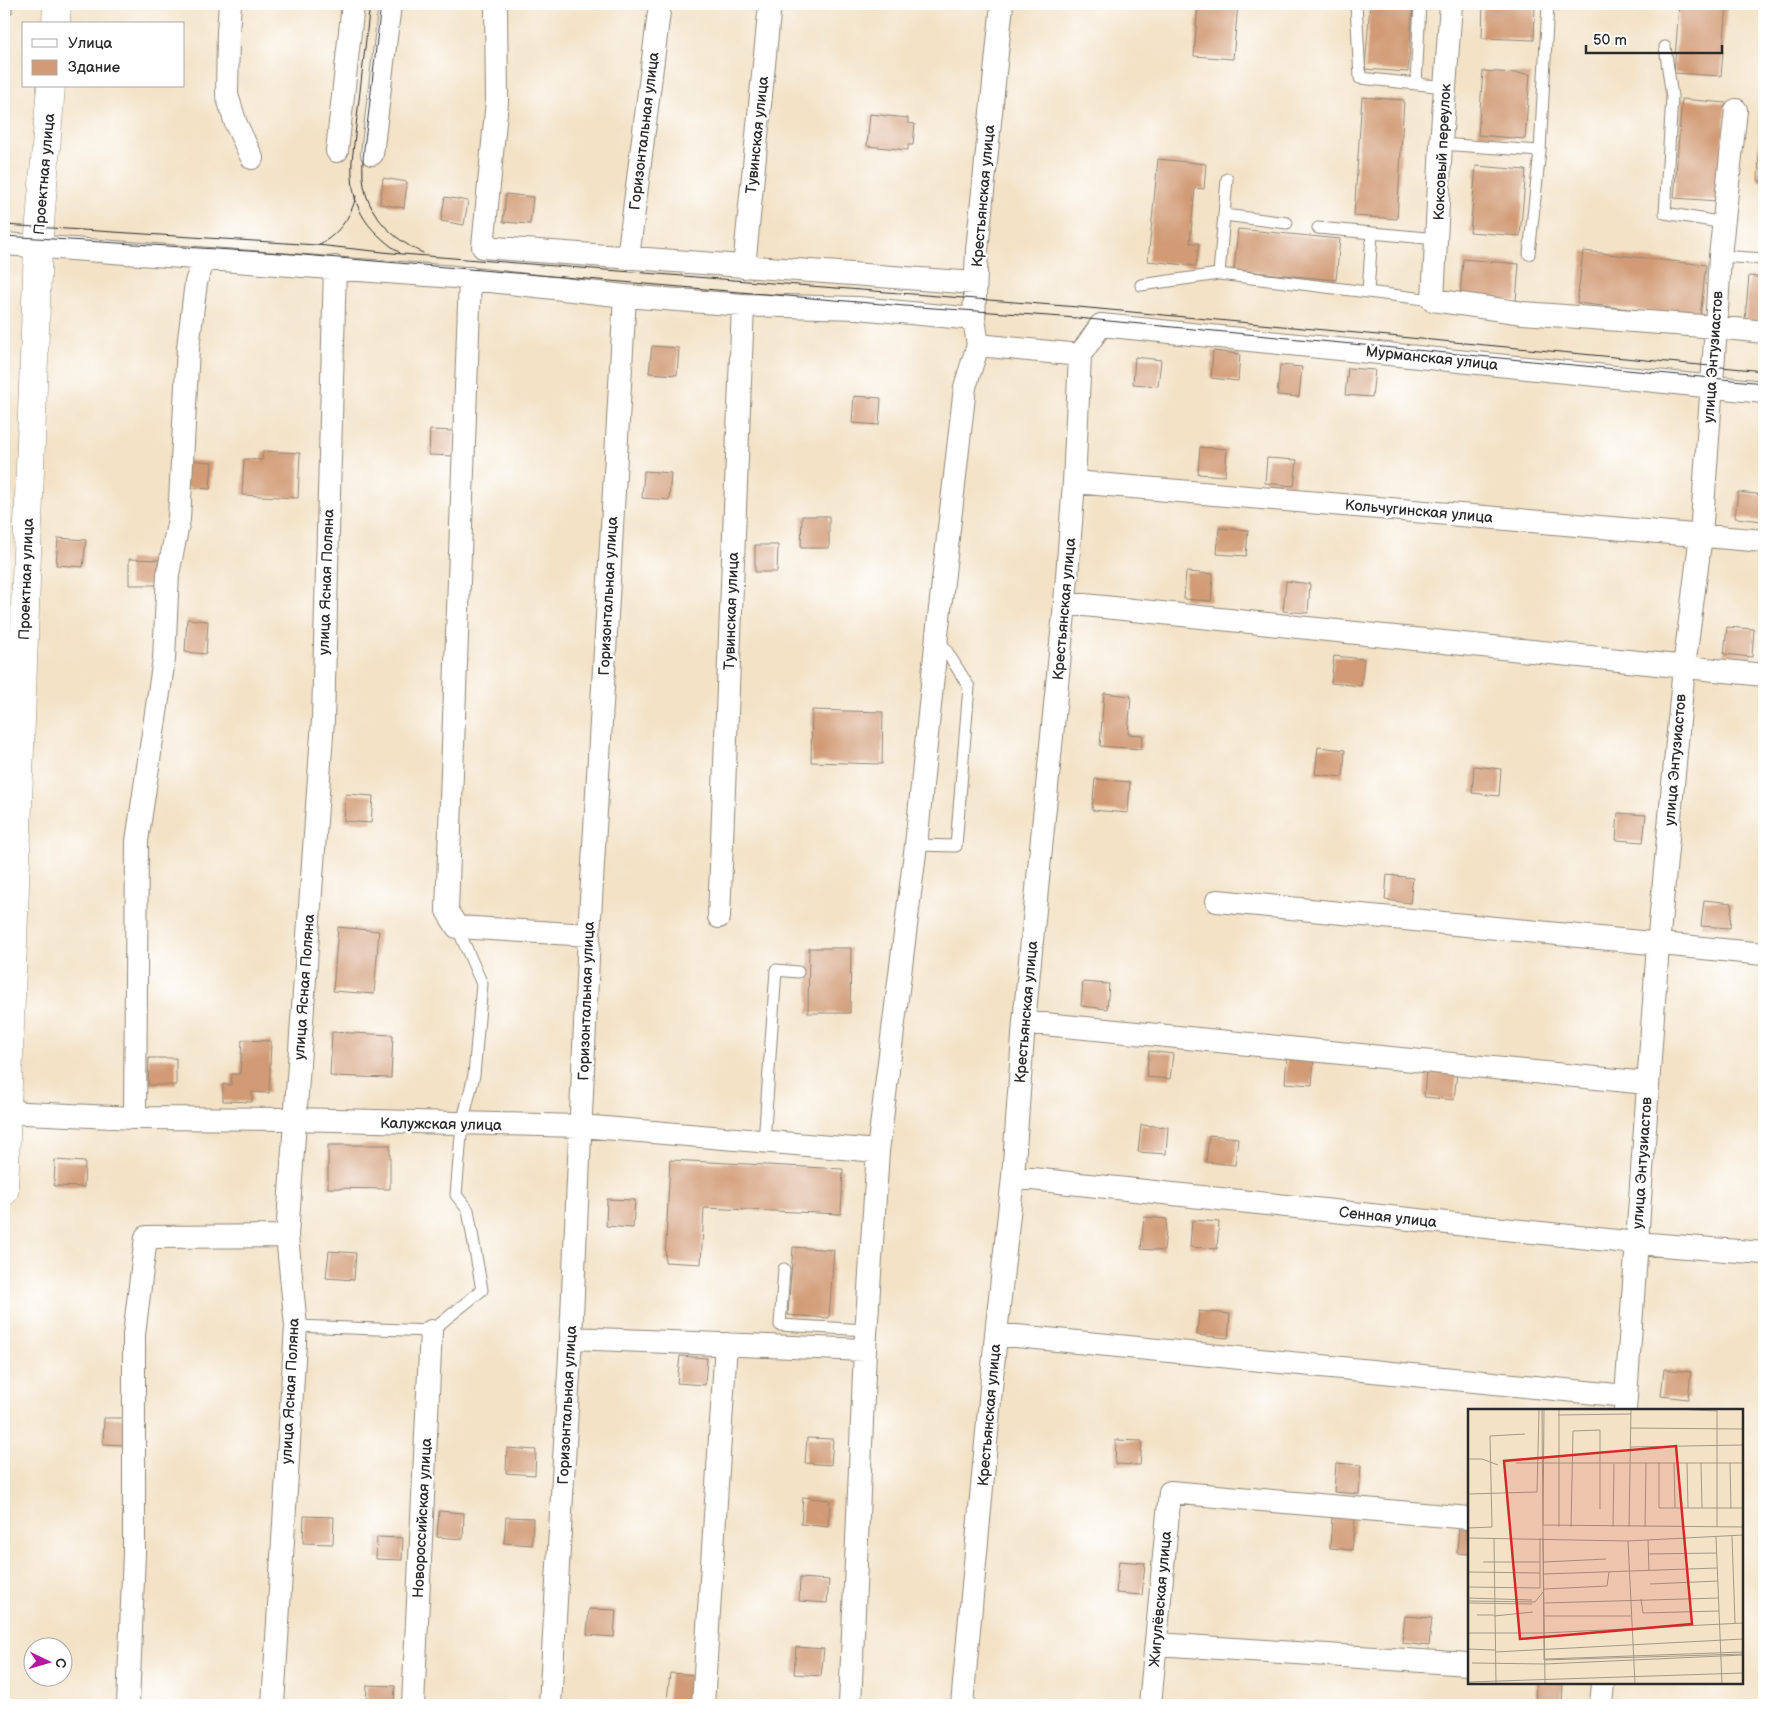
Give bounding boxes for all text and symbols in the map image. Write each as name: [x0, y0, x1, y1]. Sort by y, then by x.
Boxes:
legend: [22, 22, 185, 88]
scale bar: [1586, 22, 1722, 54]
text: 50 m: [1593, 31, 1627, 50]
text: Улица: [68, 34, 113, 53]
street label: Горизонтальная улица: [625, 51, 664, 211]
text: Здание: [68, 58, 120, 77]
street label: Тувинская улица: [742, 75, 773, 195]
street label: Коксовый переулок: [1429, 83, 1456, 221]
street label: Проектная улица: [30, 112, 59, 236]
street label: Крестьянская улица: [968, 124, 999, 268]
street label: улица Энтузиастов: [1699, 290, 1728, 424]
street label: Мурманская улица: [1365, 342, 1499, 375]
street label: Кольчугинская улица: [1344, 496, 1494, 527]
street label: улица Ясная Поляна: [314, 508, 339, 655]
street label: Горизонтальная улица: [595, 516, 622, 676]
street label: Проектная улица: [15, 518, 38, 640]
street label: Крестьянская улица: [1049, 537, 1080, 681]
street label: Тувинская улица: [720, 552, 743, 670]
street label: улица Энтузиастов: [1660, 693, 1691, 827]
street label: улица Ясная Поляна: [290, 913, 319, 1061]
street label: Горизонтальная улица: [574, 921, 599, 1081]
street label: Крестьянская улица: [1011, 940, 1042, 1084]
street label: улица Энтузиастов: [1628, 1096, 1657, 1230]
street label: Калужская улица: [380, 1114, 502, 1135]
street label: Сенная улица: [1338, 1203, 1438, 1232]
street label: улица Ясная Поляна: [277, 1317, 304, 1465]
street label: Горизонтальная улица: [554, 1325, 581, 1485]
street label: Крестьянская улица: [974, 1343, 1005, 1487]
inset map: [1468, 1409, 1743, 1684]
street label: Новороссийская улица: [409, 1437, 436, 1599]
street label: Жигулёвская улица: [1145, 1530, 1176, 1668]
north arrow: [22, 1636, 72, 1686]
text: С: [52, 1657, 69, 1669]

